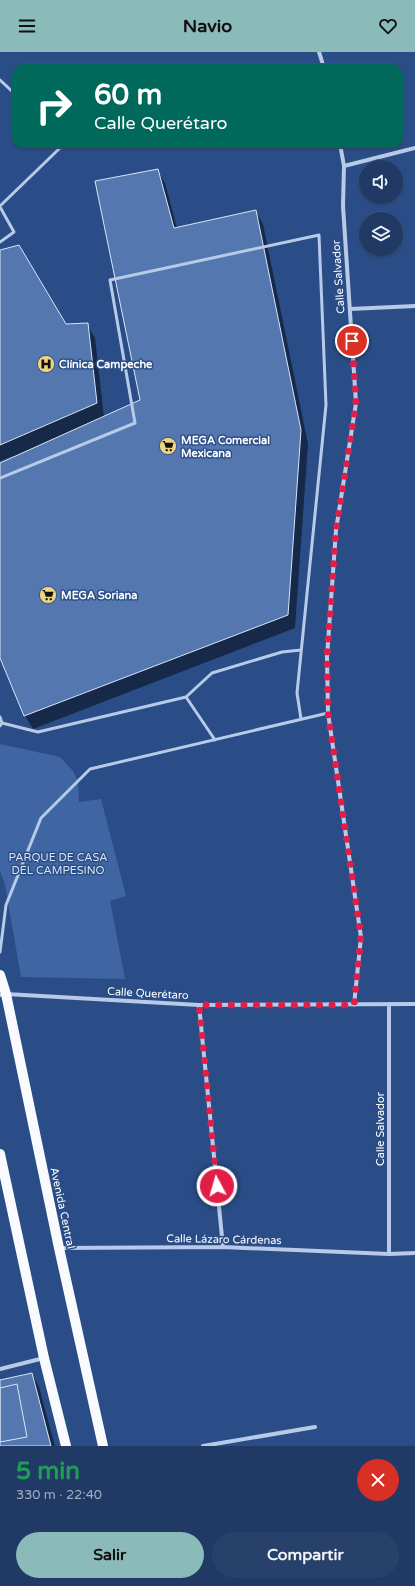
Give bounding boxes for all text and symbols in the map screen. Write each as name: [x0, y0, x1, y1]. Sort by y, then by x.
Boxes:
icon: menu: [16, 15, 38, 37]
text: Navio: [183, 15, 232, 37]
icon: heart: [377, 15, 399, 37]
text: 60 m: [94, 78, 162, 112]
icon: right: [28, 80, 80, 132]
text: Calle Querétaro: [94, 112, 227, 134]
map controls: [359, 160, 403, 256]
button: sound: [359, 160, 403, 204]
button: layers: [359, 212, 403, 256]
street label: Calle Salvador: [329, 239, 348, 314]
pin: [335, 324, 369, 358]
icon: arrive: [341, 330, 363, 352]
hospital icon: Clínica Campeche: [36, 354, 56, 374]
place label: Clínica Campeche: [59, 358, 153, 372]
place label: MEGA Comercial Mexicana: [181, 434, 270, 460]
supermarket icon: MEGA Comercial Mexicana: [158, 436, 178, 456]
supermarket icon: MEGA Soriana: [38, 585, 58, 605]
place label: MEGA Soriana: [61, 589, 137, 602]
park label: PARQUE DE CASA DEL CAMPESINO: [8, 851, 108, 877]
street label: Calle Querétaro: [107, 985, 189, 1002]
street label: Calle Salvador: [374, 1091, 387, 1166]
position arrow: [196, 1165, 238, 1207]
street label: Avenida Central: [48, 1166, 77, 1250]
street label: Calle Lázaro Cárdenas: [166, 1232, 282, 1247]
text: 5 min: [16, 1457, 80, 1486]
button: close: [357, 1459, 399, 1501]
text: 330 m · 22:40: [16, 1487, 102, 1503]
button: Salir: [16, 1532, 204, 1578]
button: Compartir: [212, 1532, 399, 1578]

